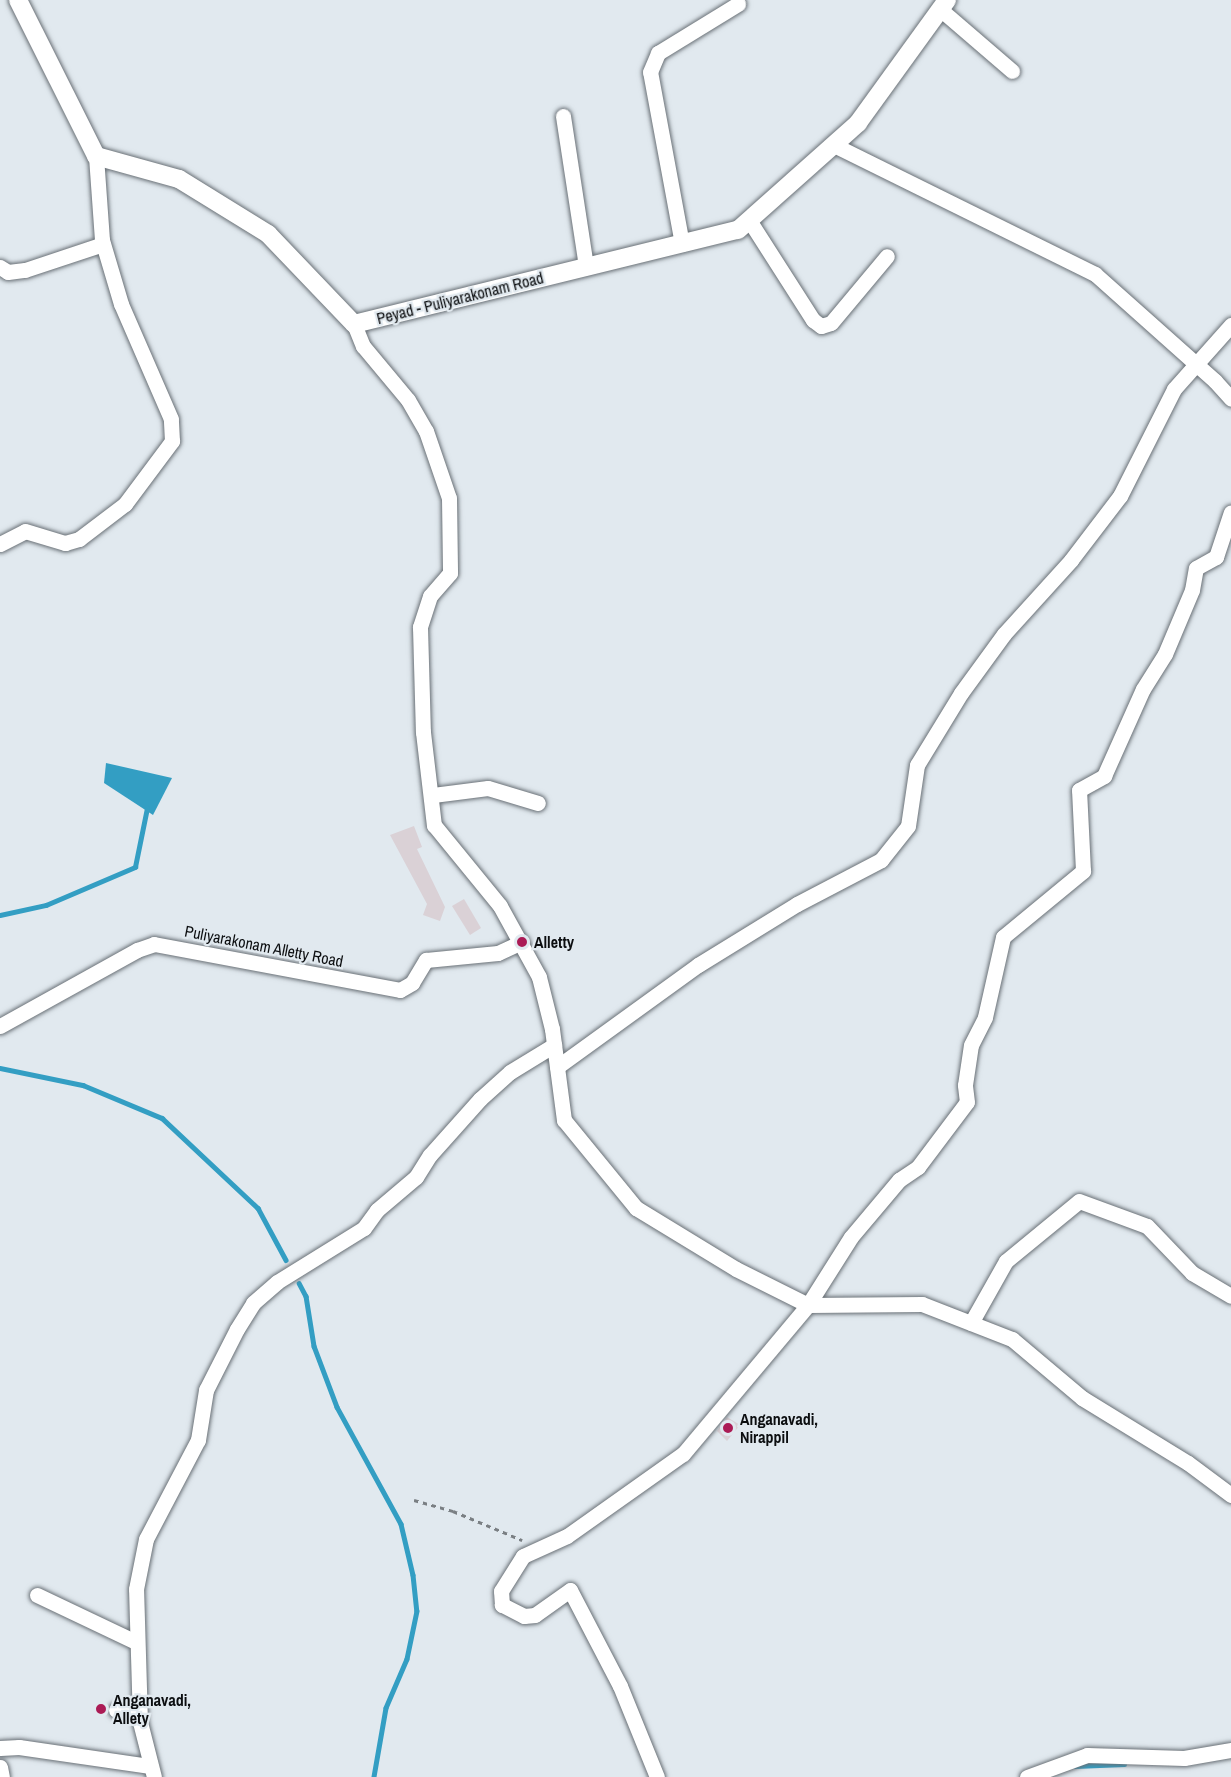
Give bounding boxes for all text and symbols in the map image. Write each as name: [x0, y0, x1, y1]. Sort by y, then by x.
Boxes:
street label: Peyad - Puliyarakonam Road: [375, 268, 545, 328]
street label: Puliyarakonam Alletty Road: [183, 921, 345, 971]
place label: Alletty: [534, 932, 574, 952]
marker: Alletty: [515, 935, 529, 949]
place label: Anganavadi, Nirappil: [740, 1409, 818, 1447]
marker: Anganavadi, Nirappil: [721, 1421, 735, 1435]
place label: Anganavadi, Allety: [113, 1690, 191, 1728]
marker: Anganavadi, Allety: [94, 1702, 108, 1716]

